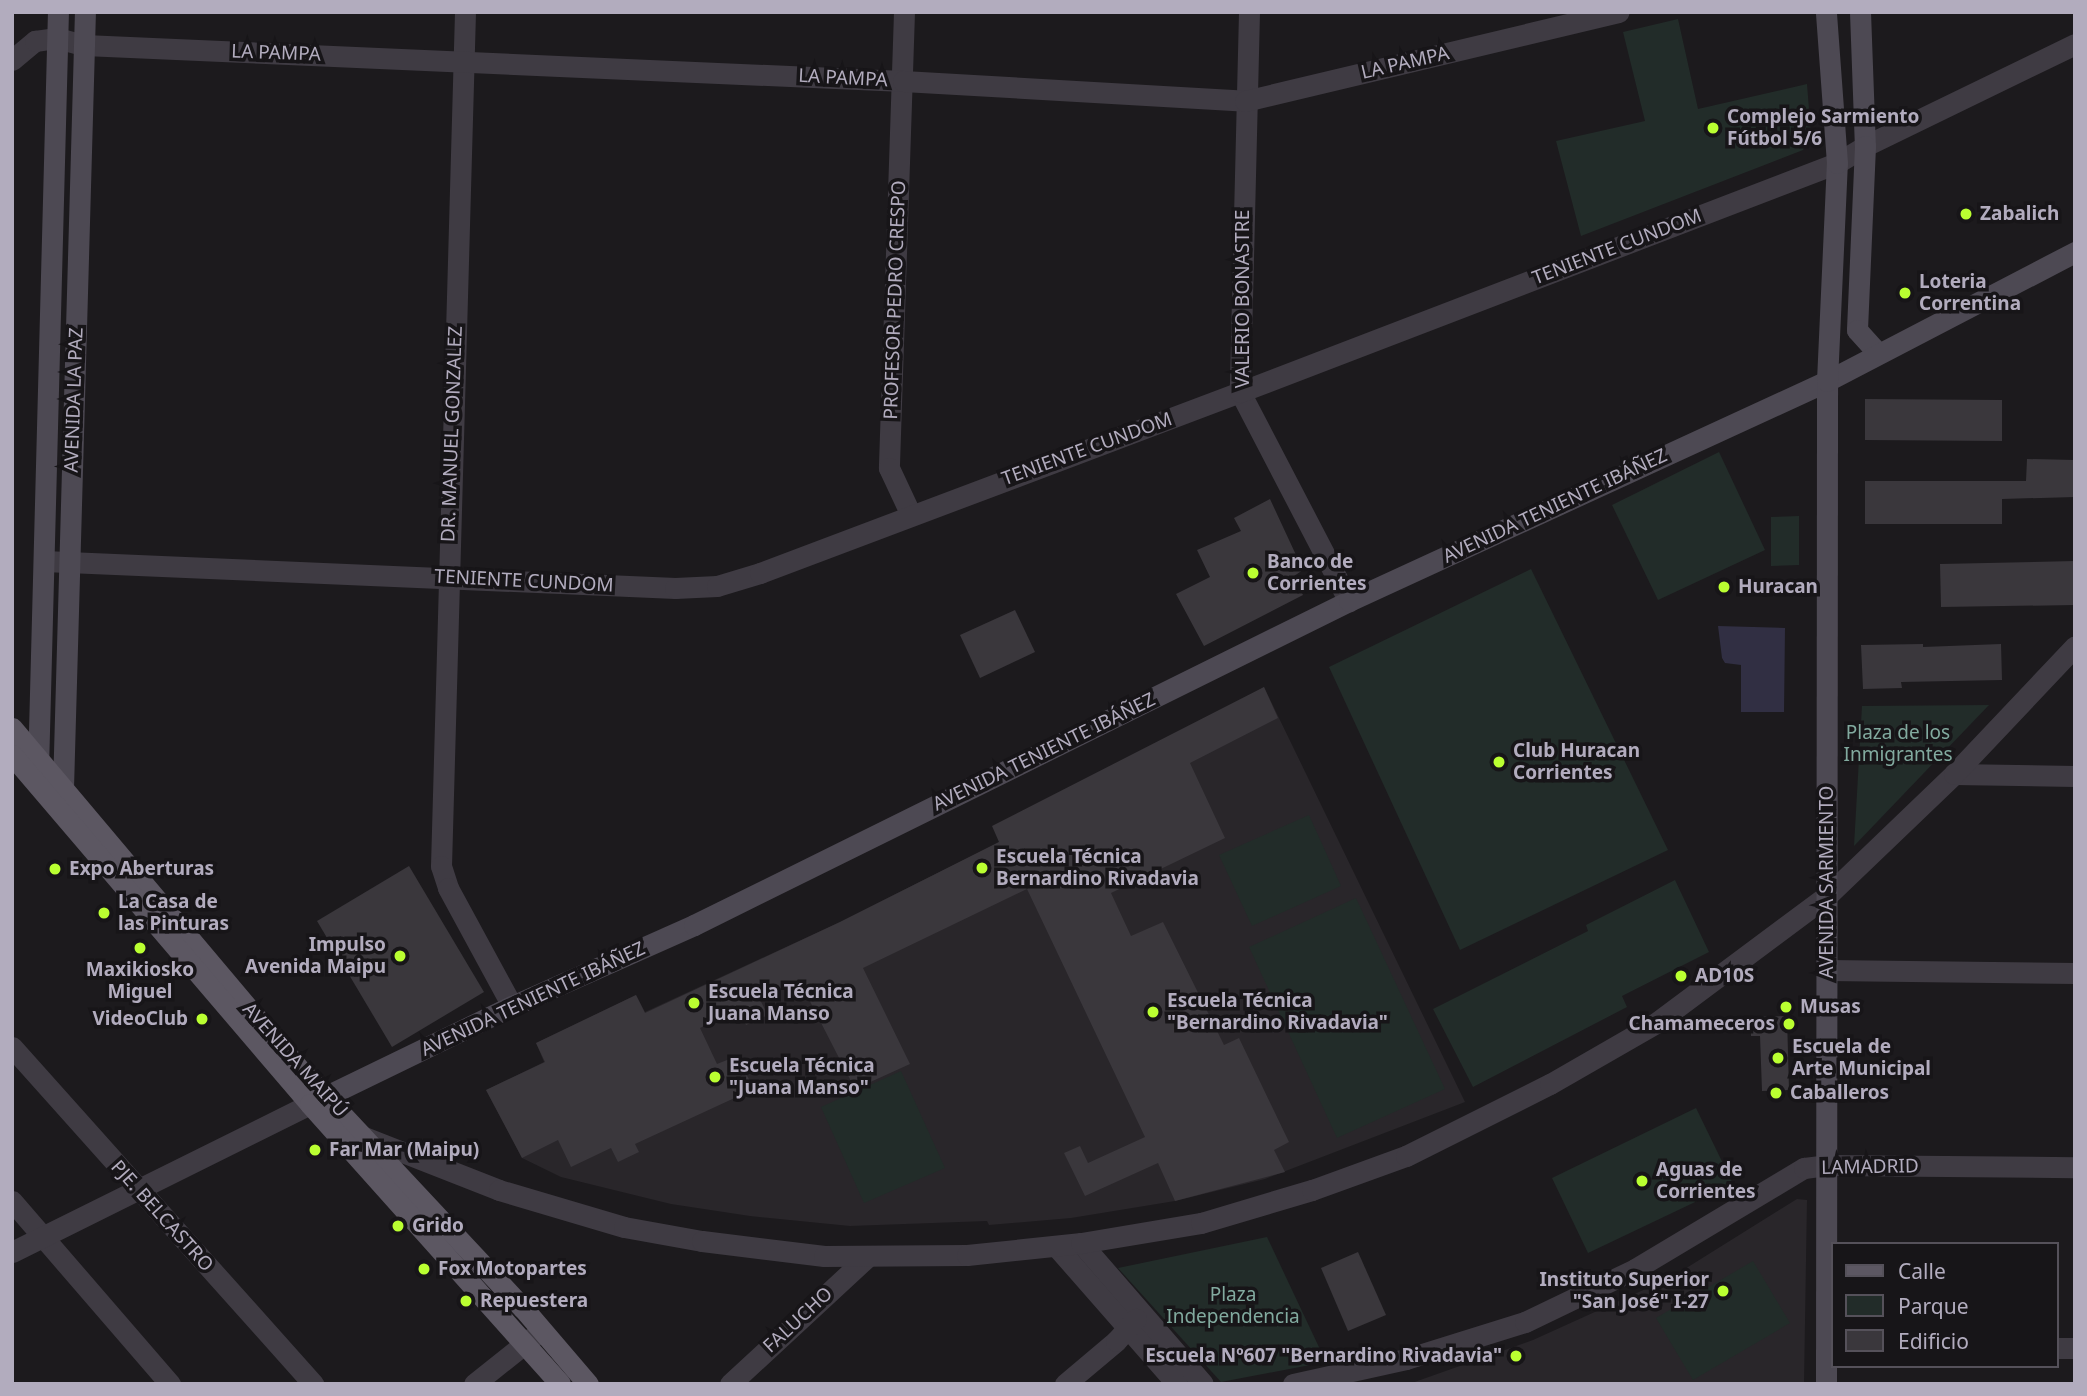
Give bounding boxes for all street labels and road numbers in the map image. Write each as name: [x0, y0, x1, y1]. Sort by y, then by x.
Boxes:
street label: LA PAMPA: [231, 40, 321, 66]
street label: LA PAMPA: [1359, 42, 1451, 84]
street label: LA PAMPA: [798, 64, 888, 92]
street label: PROFESOR PEDRO CRESPO: [879, 180, 911, 420]
street label: TENIENTE CUNDOM: [1529, 204, 1705, 290]
street label: VALERIO BONASTRE: [1232, 210, 1254, 388]
street label: DR. MANUEL GONZALEZ: [437, 325, 467, 543]
street label: AVENIDA LA PAZ: [60, 327, 88, 473]
street label: TENIENTE CUNDOM: [999, 408, 1175, 490]
street label: AVENIDA TENIENTE IBÁÑEZ: [1439, 444, 1671, 568]
street label: TENIENTE CUNDOM: [434, 565, 614, 597]
street label: AVENIDA TENIENTE IBÁÑEZ: [929, 688, 1159, 816]
street label: AVENIDA SARMIENTO: [1816, 786, 1838, 978]
street label: AVENIDA TENIENTE IBÁÑEZ: [417, 937, 649, 1061]
street label: AVENIDA MAIPÚ: [238, 998, 352, 1122]
street label: LAMADRID: [1821, 1155, 1919, 1179]
street label: PJE. BELCASTRO: [106, 1156, 218, 1276]
street label: FALUCHO: [759, 1282, 837, 1358]

